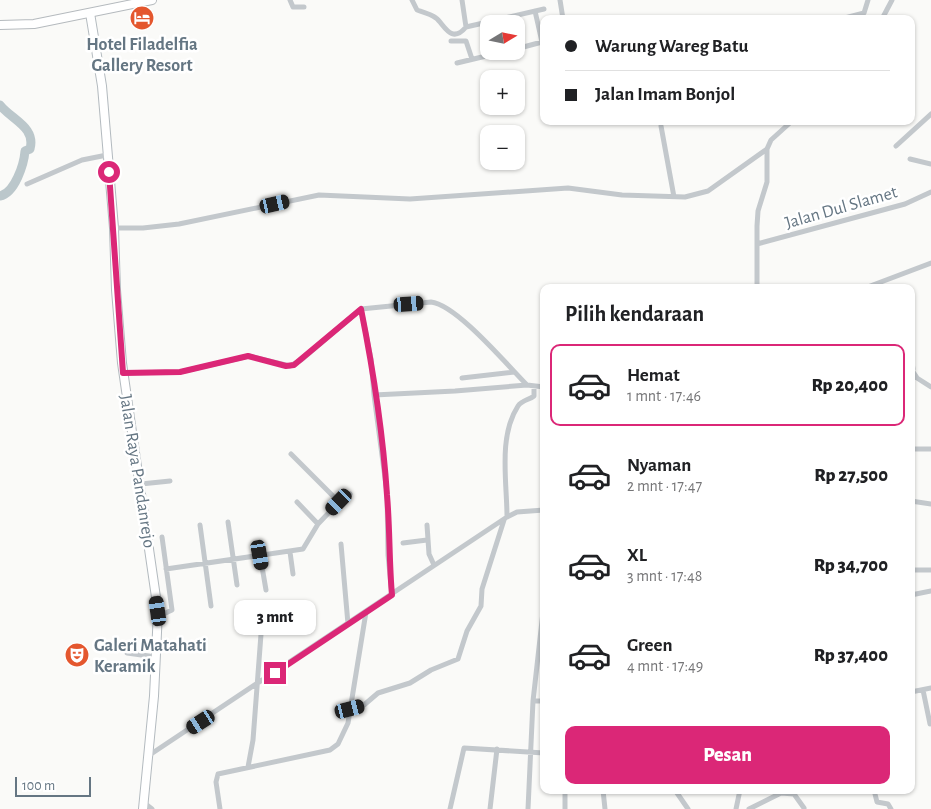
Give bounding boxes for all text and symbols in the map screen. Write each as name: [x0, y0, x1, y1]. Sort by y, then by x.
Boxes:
hotel icon: Hotel Filadelfia Gallery Resort: [129, 5, 155, 31]
north arrow: [480, 15, 525, 60]
map controls: [480, 15, 525, 170]
place label: Hotel Filadelfia Gallery Resort: [86, 36, 198, 75]
text: Warung Wareg Batu: [595, 37, 748, 56]
button: +: [480, 70, 525, 115]
text: Jalan Imam Bonjol: [595, 85, 735, 104]
button: −: [480, 125, 525, 170]
route start: [98, 161, 120, 183]
street label: Jalan Dul Slamet: [783, 183, 900, 233]
car: [258, 193, 291, 215]
car: [393, 295, 424, 313]
text: Pilih kendaraan: [565, 303, 704, 325]
icon: car: [567, 363, 612, 408]
text: Hemat: [627, 366, 680, 385]
text: Rp 20,400: [811, 376, 888, 395]
text: 1 mnt · 17:46: [627, 388, 701, 404]
street label: Jalan Raya Pandanrejo: [116, 393, 158, 549]
icon: car: [567, 453, 612, 498]
text: Nyaman: [627, 456, 691, 475]
text: Rp 27,500: [814, 466, 888, 485]
text: 2 mnt · 17:47: [627, 478, 702, 494]
car: [323, 486, 354, 518]
car: [250, 539, 269, 571]
icon: car: [567, 543, 612, 588]
text: XL: [627, 546, 647, 565]
text: Rp 34,700: [814, 556, 888, 575]
text: 3 mnt · 17:48: [627, 568, 702, 584]
car: [148, 595, 167, 627]
callout: 3 mnt: [234, 600, 316, 636]
text: 3 mnt: [257, 609, 293, 625]
icon: car: [567, 633, 612, 678]
text: Green: [627, 636, 673, 655]
place label: Galeri Matahati Keramik: [94, 637, 207, 676]
theatre icon: Galeri Matahati Keramik: [64, 642, 90, 668]
text: Rp 37,400: [814, 646, 888, 665]
text: 4 mnt · 17:49: [627, 658, 703, 674]
route end: [264, 662, 286, 684]
car: [333, 698, 366, 720]
car: [184, 708, 217, 736]
button: Pesan: [565, 726, 890, 784]
scale bar: [15, 774, 91, 797]
text: 100 m: [22, 779, 55, 793]

